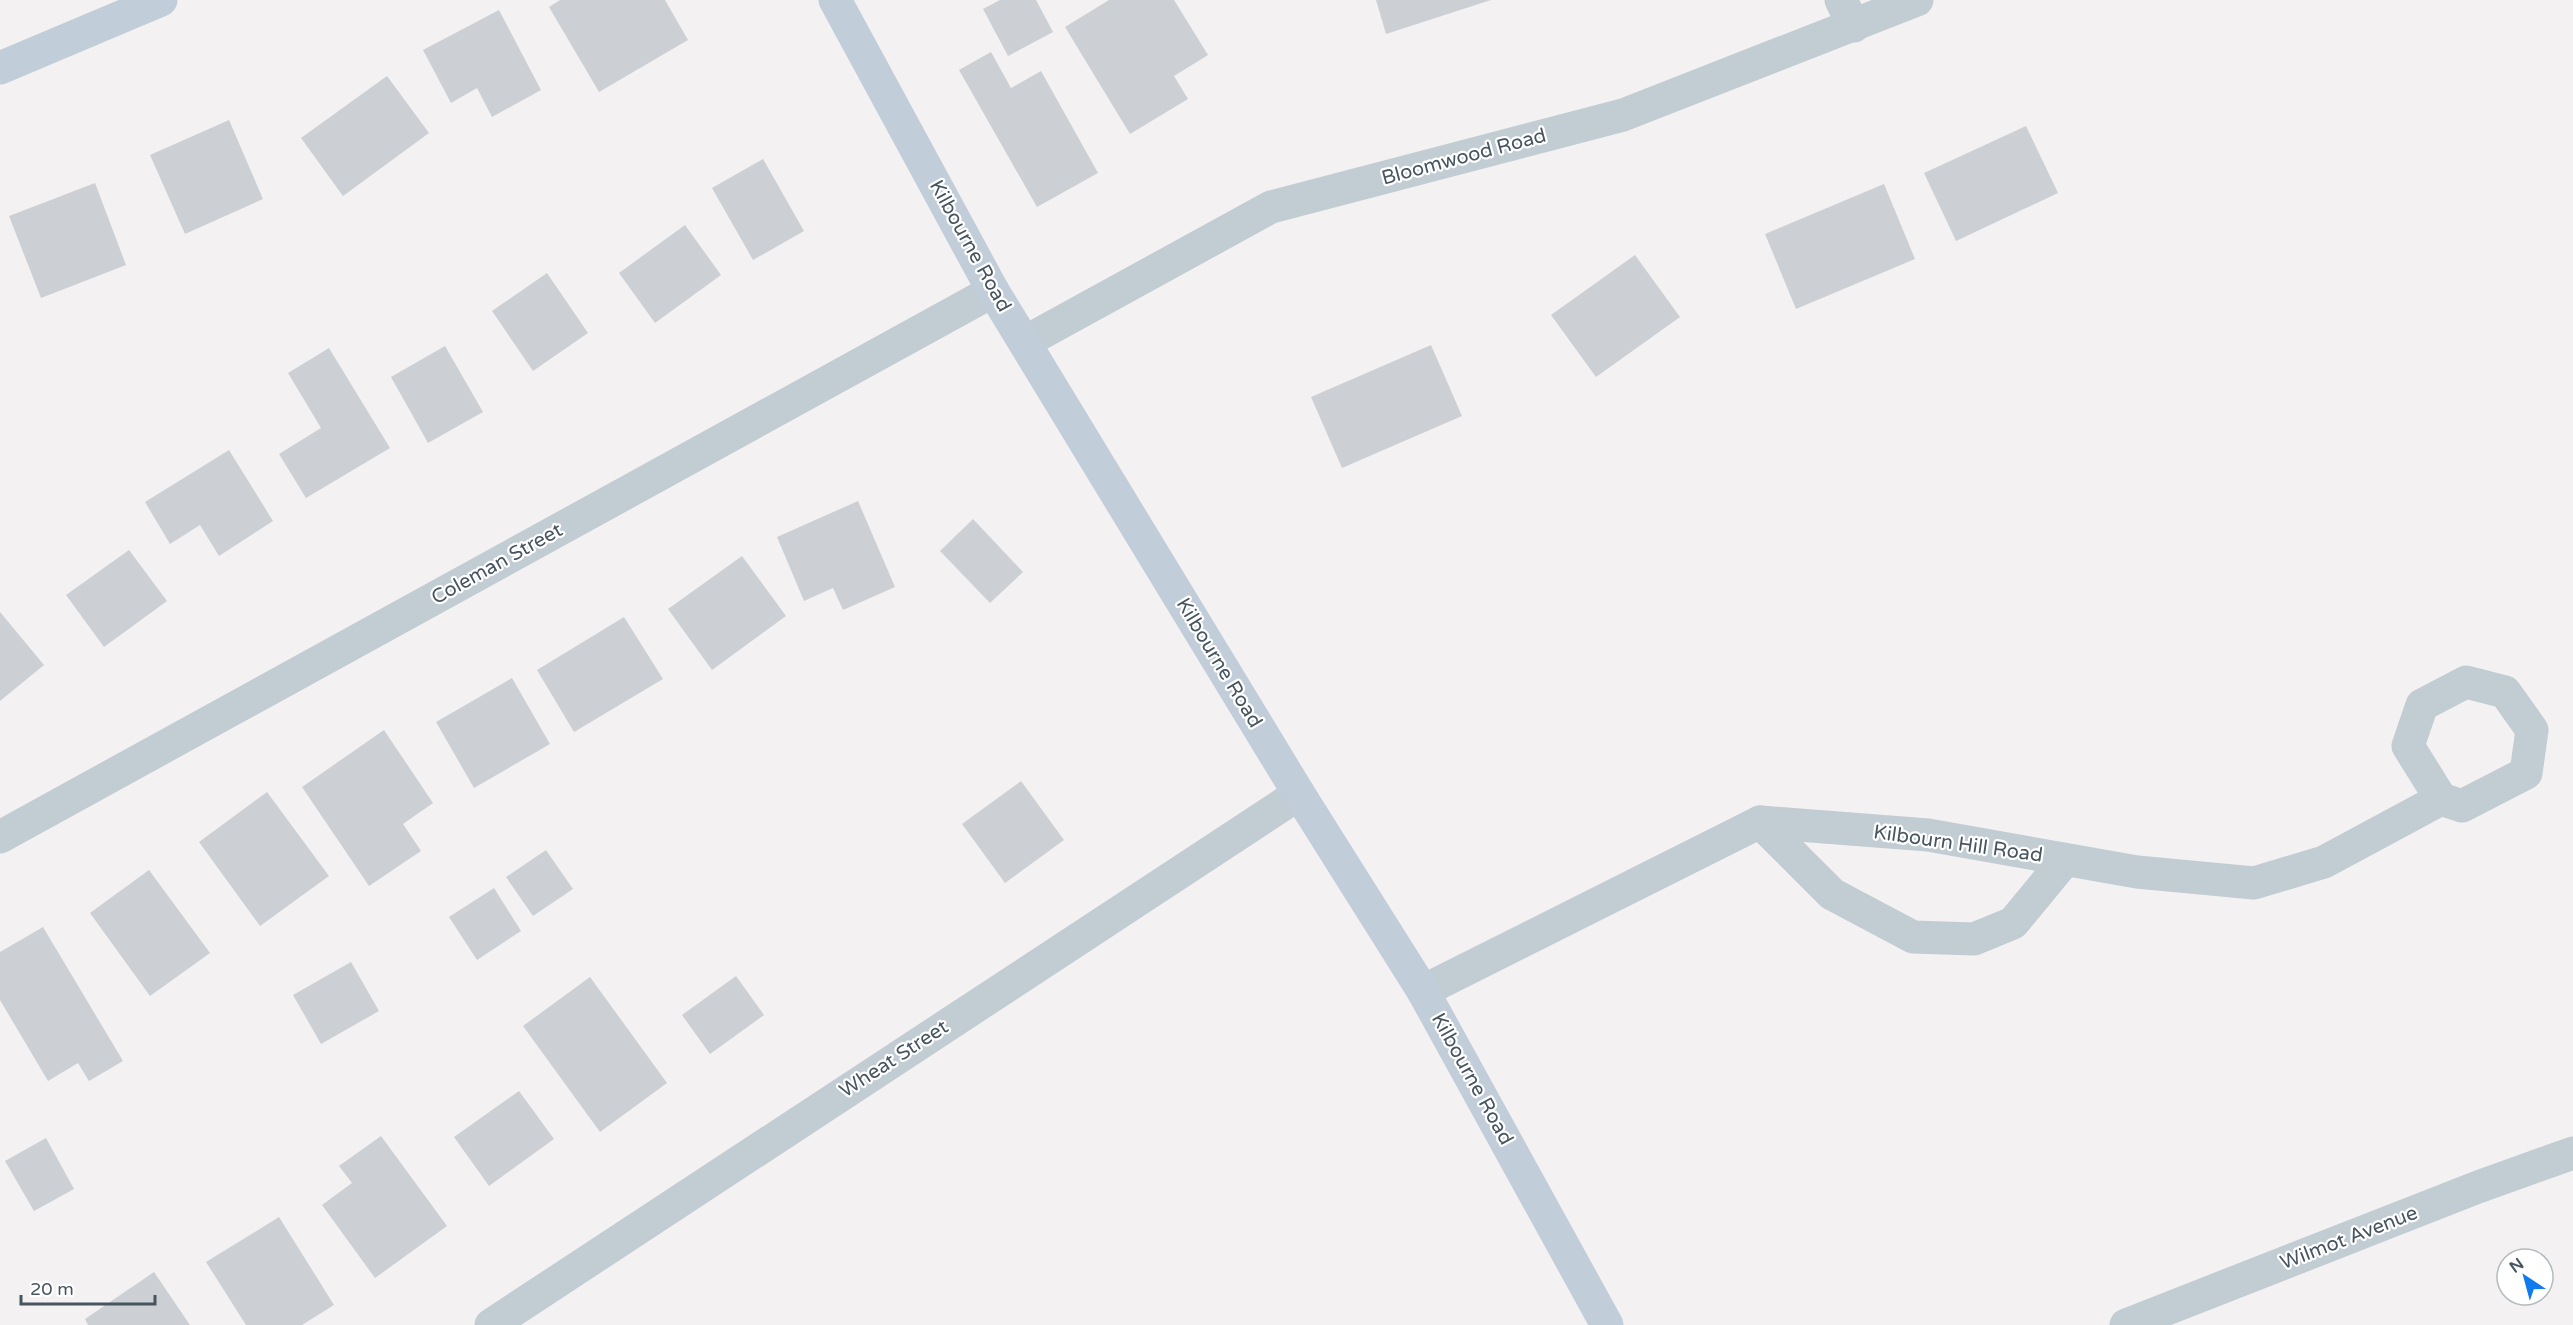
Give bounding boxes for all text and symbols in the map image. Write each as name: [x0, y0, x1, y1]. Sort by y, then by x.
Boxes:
street label: Bloomwood Road: [1379, 123, 1549, 191]
street label: Kilbourne Road: [924, 176, 1016, 316]
street label: Coleman Street: [427, 518, 567, 610]
street label: Kilbourne Road: [1171, 594, 1267, 732]
street label: Kilbourn Hill Road: [1872, 820, 2044, 868]
street label: Kilbourne Road: [1426, 1009, 1518, 1149]
street label: Wheat Street: [835, 1015, 953, 1103]
street label: Wilmot Avenue: [2277, 1201, 2421, 1275]
north arrow: [2495, 1247, 2555, 1307]
text: N: [2506, 1254, 2528, 1278]
scale bar: [21, 1268, 154, 1306]
text: 20 m: [30, 1278, 74, 1300]

